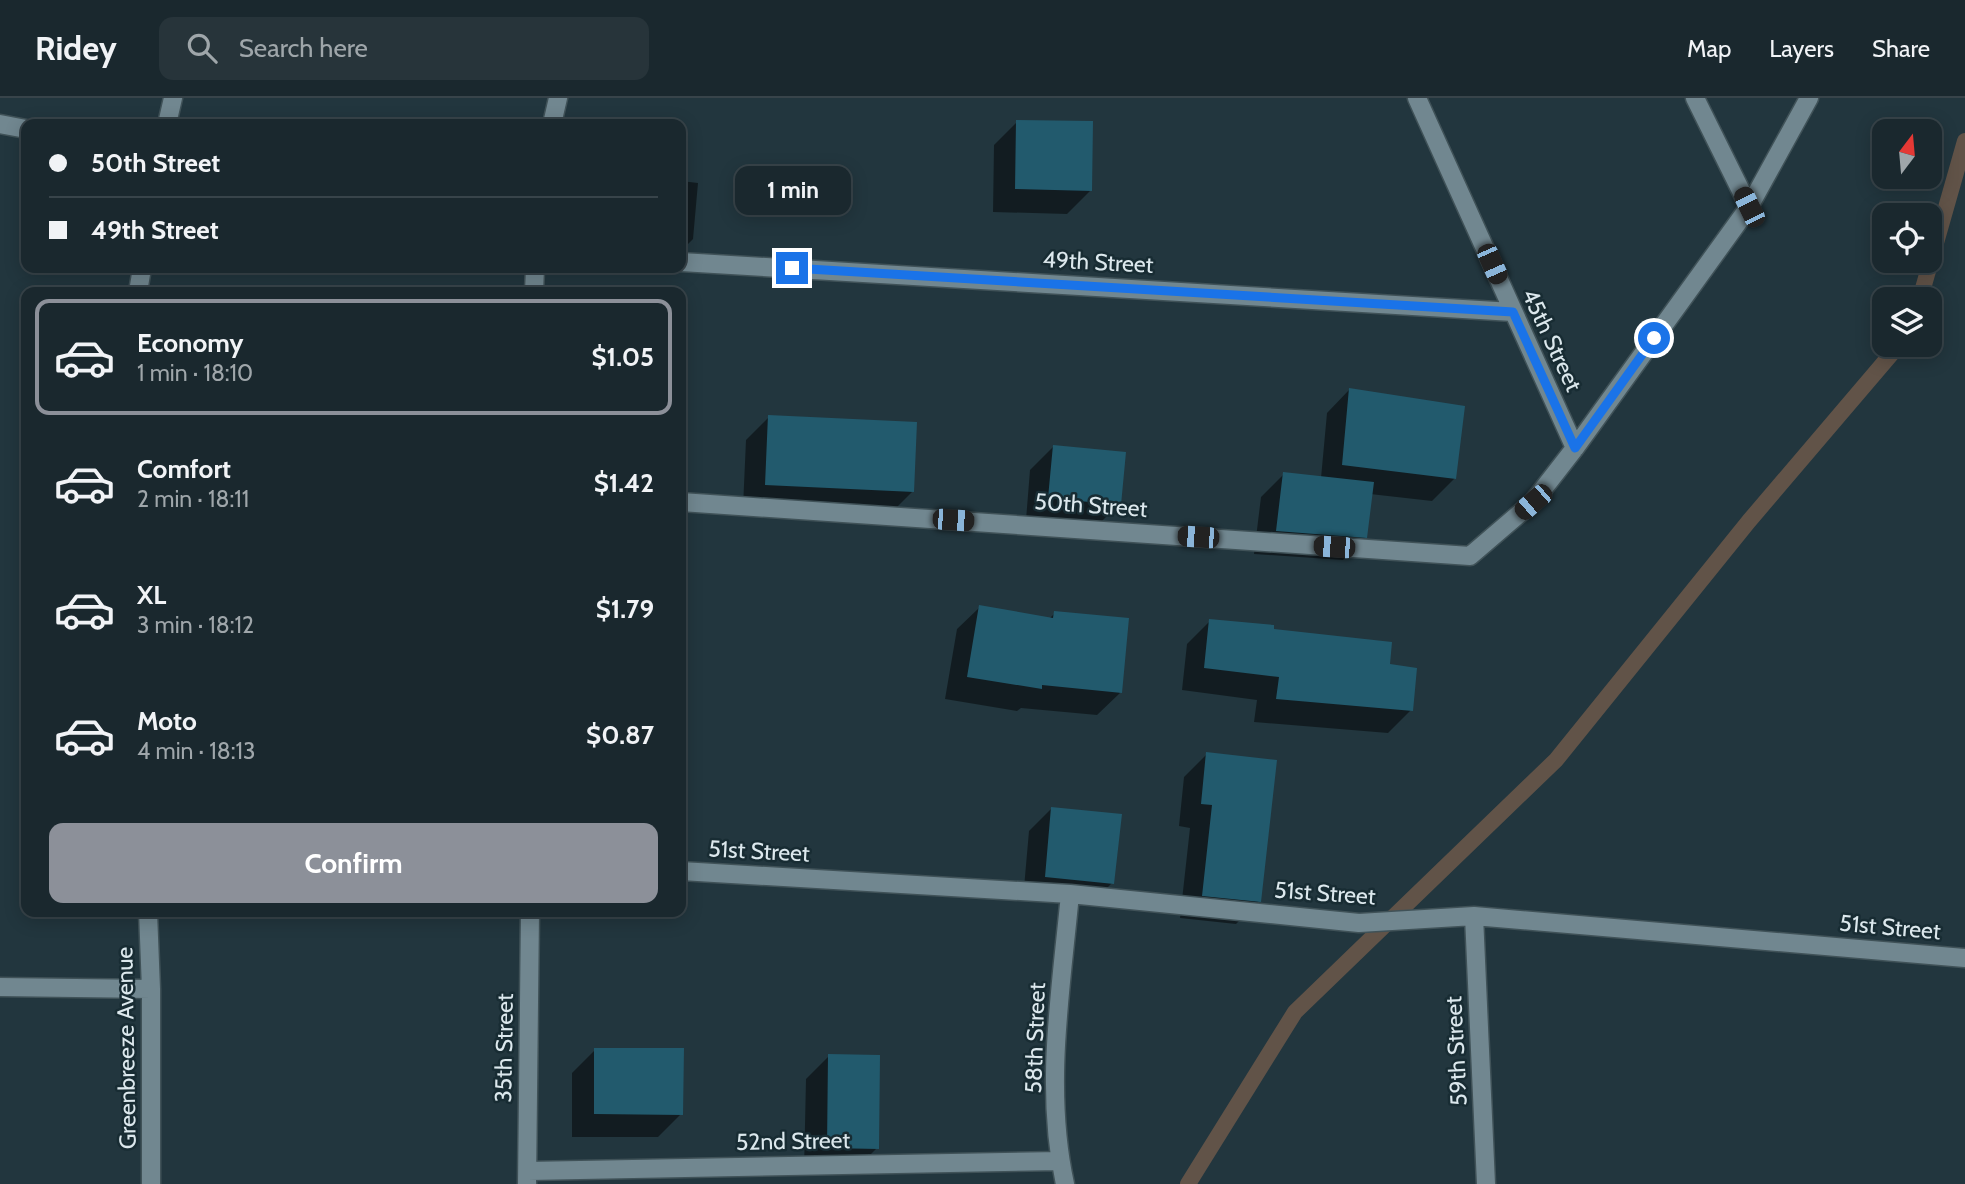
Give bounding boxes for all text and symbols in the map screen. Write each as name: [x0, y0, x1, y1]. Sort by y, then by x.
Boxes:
search box: [159, 17, 649, 80]
text: Ridey: [35, 28, 117, 68]
icon: search: [183, 29, 221, 67]
text: Search here: [239, 32, 368, 64]
text: Map: [1687, 34, 1731, 63]
text: Layers: [1769, 34, 1834, 63]
text: Share: [1872, 34, 1930, 63]
north arrow: [1872, 119, 1942, 189]
map controls: [1872, 119, 1942, 357]
text: 50th Street: [91, 147, 220, 179]
callout: 1 min: [734, 166, 850, 216]
text: 1 min: [767, 176, 819, 204]
car: [1731, 184, 1768, 230]
button: locate: [1872, 203, 1942, 273]
text: 49th Street: [91, 214, 219, 246]
car: [1474, 241, 1511, 287]
street label: 49th Street: [1042, 245, 1154, 279]
route end: [776, 252, 808, 284]
street label: 45th Street: [1516, 284, 1588, 396]
button: layers: [1872, 287, 1942, 357]
route start: [1638, 322, 1670, 354]
icon: car: [53, 326, 116, 389]
text: Economy: [137, 327, 243, 359]
text: $1.05: [591, 341, 654, 373]
text: 1 min · 18:10: [137, 359, 253, 387]
icon: car: [53, 452, 116, 515]
text: Comfort: [137, 453, 231, 485]
text: $1.42: [594, 467, 654, 499]
car: [1511, 480, 1556, 524]
text: 2 min · 18:11: [137, 485, 249, 513]
street label: 50th Street: [1034, 487, 1149, 523]
car: [932, 508, 975, 532]
car: [1177, 525, 1220, 549]
car: [1313, 535, 1356, 559]
icon: car: [53, 578, 116, 641]
text: XL: [137, 579, 166, 611]
text: $1.79: [596, 593, 654, 625]
text: 3 min · 18:12: [137, 611, 254, 639]
icon: car: [53, 704, 116, 767]
text: Moto: [137, 705, 197, 737]
text: $0.87: [586, 719, 654, 751]
text: 4 min · 18:13: [137, 737, 255, 765]
button: Confirm: [49, 823, 658, 903]
street label: 51st Street: [708, 834, 811, 868]
street label: 51st Street: [1273, 875, 1377, 911]
street label: 51st Street: [1838, 909, 1942, 945]
street label: Greenbreeze Avenue: [110, 946, 142, 1149]
street label: 58th Street: [1019, 982, 1051, 1094]
street label: 35th Street: [489, 993, 519, 1103]
street label: 59th Street: [1439, 995, 1473, 1107]
street label: 52nd Street: [736, 1126, 851, 1156]

